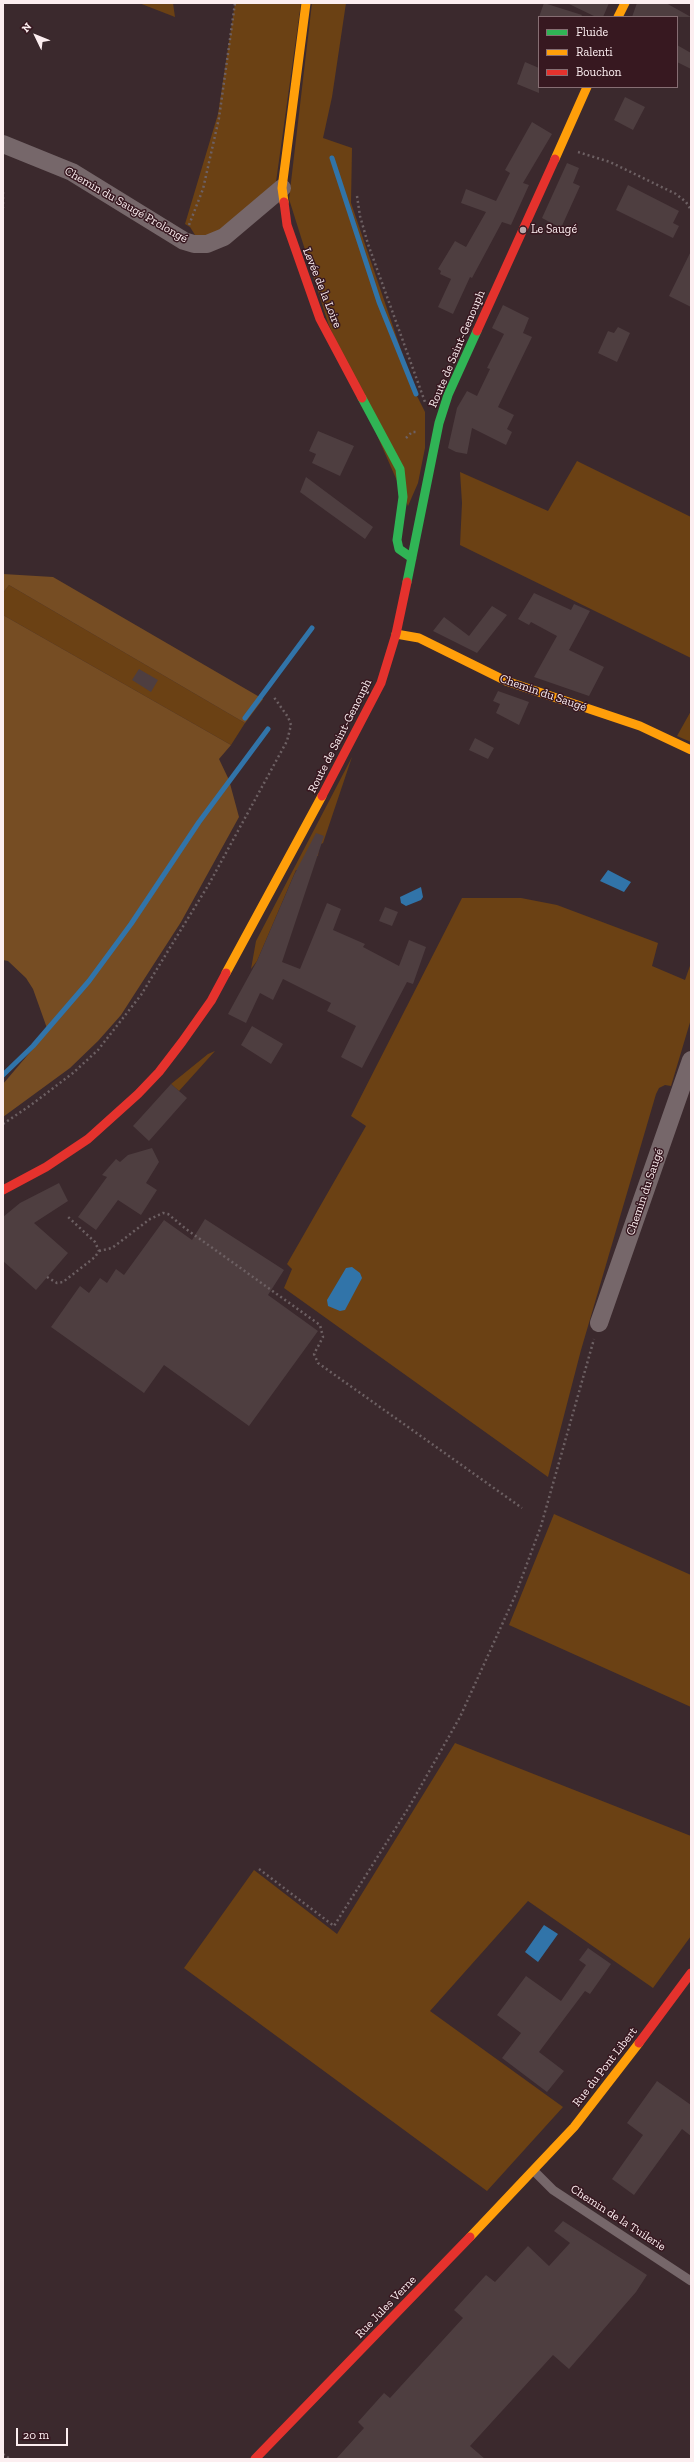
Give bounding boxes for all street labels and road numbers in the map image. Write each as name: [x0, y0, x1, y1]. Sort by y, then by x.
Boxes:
street label: Chemin du Saugé Prolongé: [62, 164, 190, 246]
street label: Levée de la Loire: [299, 246, 345, 330]
street label: Route de Saint-Genouph: [426, 288, 488, 410]
street label: Chemin du Saugé: [498, 671, 588, 715]
street label: Route de Saint-Genouph: [305, 677, 375, 795]
street label: Chemin du Saugé: [623, 1147, 667, 1237]
street label: Rue du Pont Libert: [570, 2024, 640, 2110]
street label: Chemin de la Tuilerie: [568, 2182, 668, 2254]
street label: Rue Jules Verne: [353, 2273, 419, 2341]

